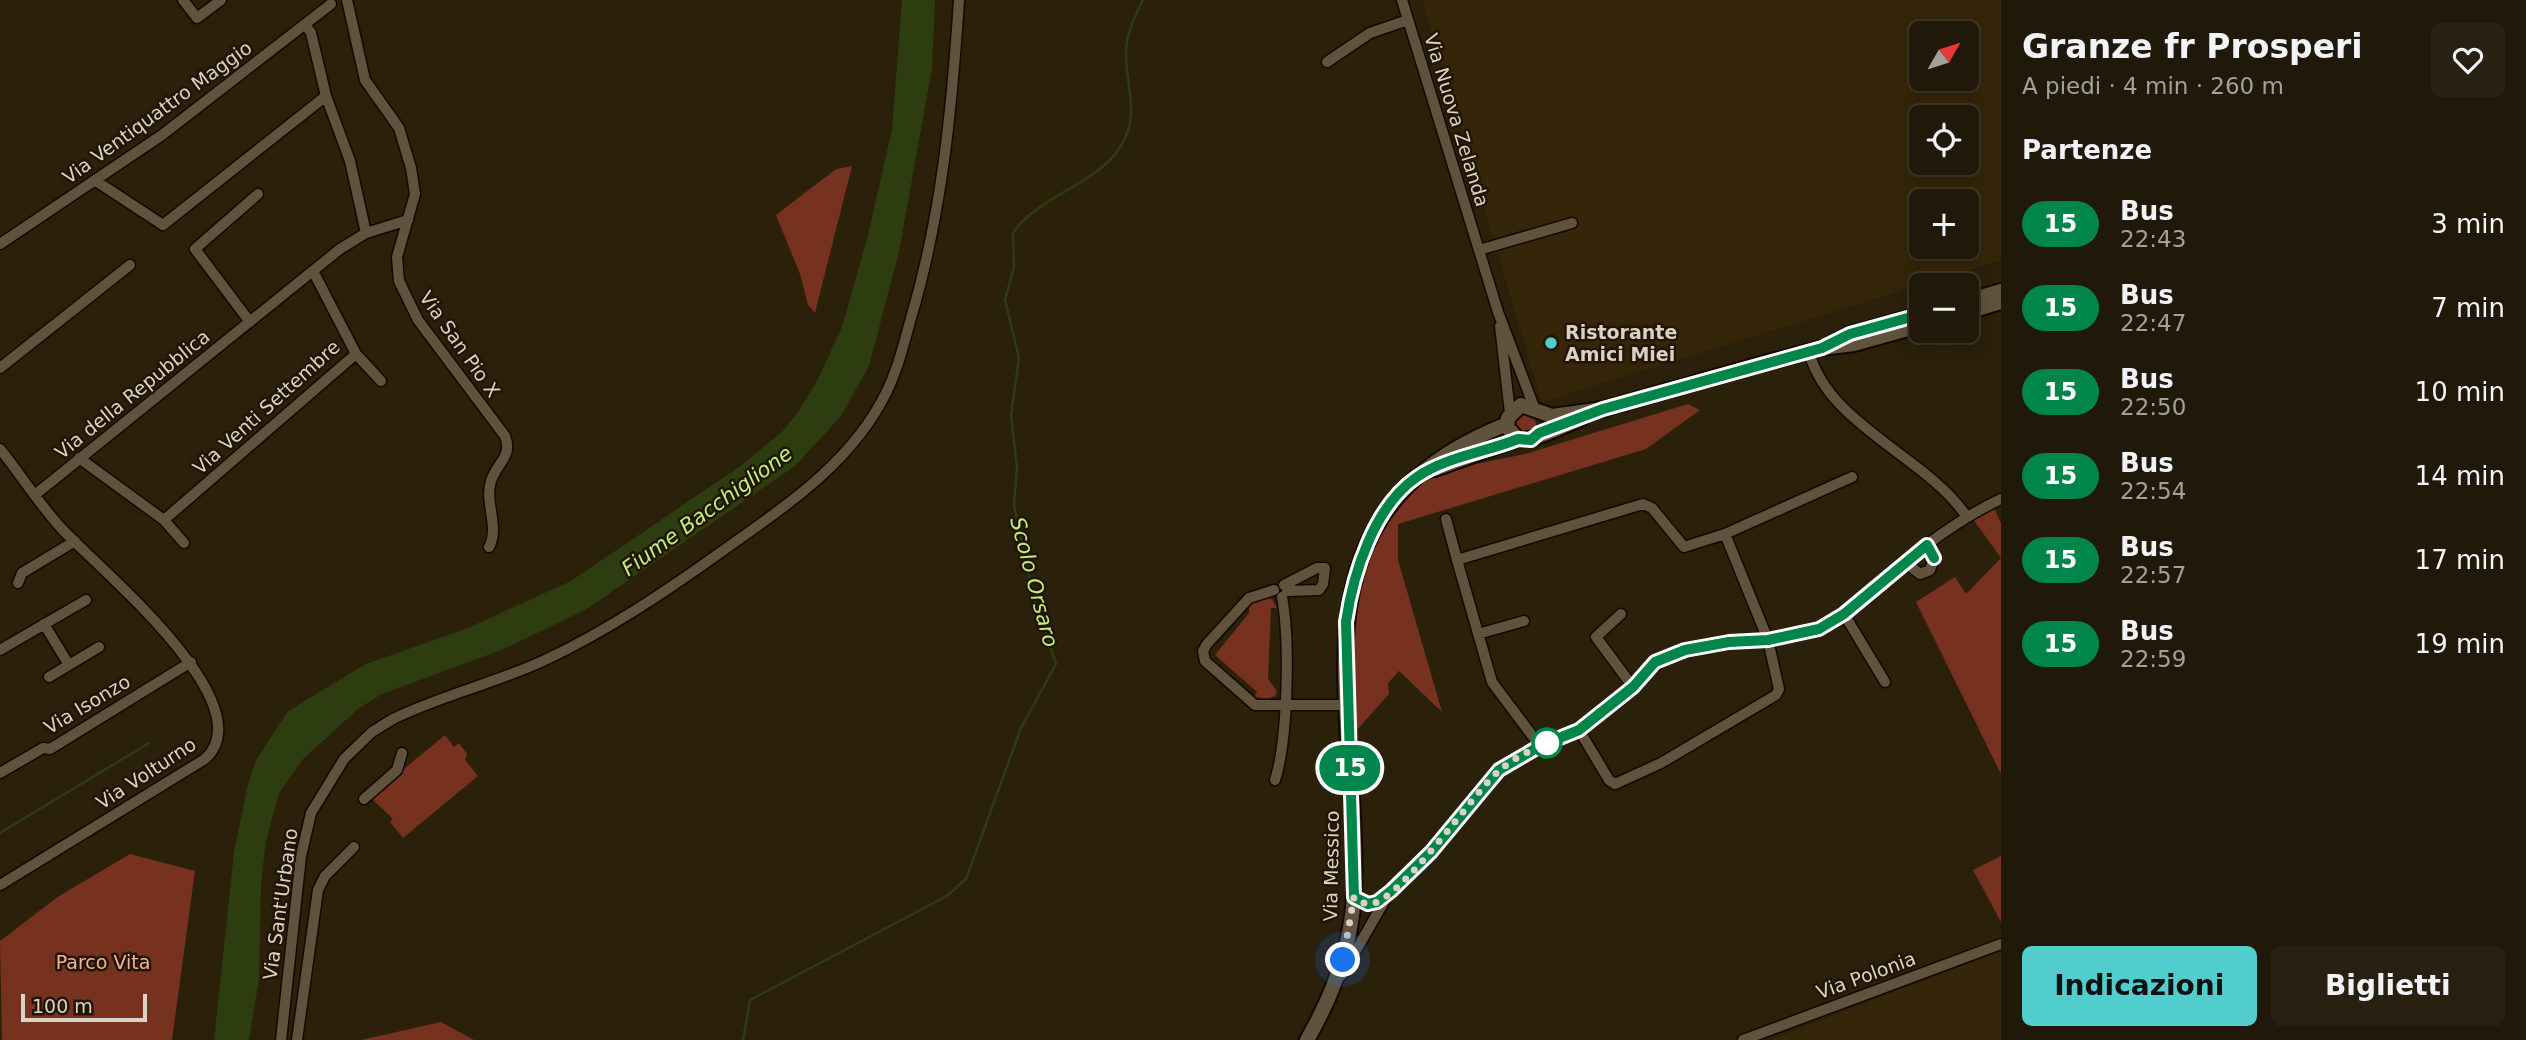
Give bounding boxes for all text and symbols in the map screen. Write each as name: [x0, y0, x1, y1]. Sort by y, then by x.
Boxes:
north arrow: [1909, 21, 1979, 91]
map controls: [1909, 21, 1979, 343]
button: heart: [2431, 23, 2505, 97]
text: Granze fr Prosperi: [2022, 27, 2363, 66]
street label: Via Nuova Zelanda: [1420, 31, 1494, 209]
street label: Via Ventiquattro Maggio: [58, 36, 256, 188]
text: A piedi · 4 min · 260 m: [2022, 73, 2284, 99]
button: locate: [1909, 105, 1979, 175]
text: Partenze: [2022, 135, 2152, 165]
button: +: [1909, 189, 1979, 259]
text: Bus: [2120, 196, 2174, 226]
text: 3 min: [2431, 209, 2505, 239]
text: 15: [2044, 210, 2077, 238]
text: 22:43: [2120, 226, 2186, 252]
button: −: [1909, 273, 1979, 343]
text: Bus: [2120, 280, 2174, 310]
street label: Via San Pio X: [415, 287, 505, 401]
text: 7 min: [2431, 293, 2505, 323]
text: 15: [2044, 294, 2077, 322]
text: 22:47: [2120, 310, 2186, 336]
place label: Ristorante Amici Miei: [1565, 321, 1677, 365]
street label: Via della Repubblica: [50, 325, 214, 463]
street label: Via Venti Settembre: [188, 335, 344, 479]
marker: Ristorante Amici Miei: [1543, 335, 1559, 351]
text: Bus: [2120, 364, 2174, 394]
text: 10 min: [2415, 377, 2505, 407]
text: 15: [2044, 378, 2077, 406]
text: 22:50: [2120, 394, 2186, 420]
water label: Fiume Bacchiglione: [617, 441, 797, 581]
text: Bus: [2120, 448, 2174, 478]
text: 14 min: [2415, 461, 2505, 491]
text: 15: [2044, 462, 2077, 490]
text: 22:54: [2120, 478, 2186, 504]
water label: Scolo Orsaro: [1005, 514, 1063, 650]
text: Bus: [2120, 532, 2174, 562]
text: 17 min: [2415, 545, 2505, 575]
text: 15: [2044, 546, 2077, 574]
text: 22:57: [2120, 562, 2186, 588]
text: Bus: [2120, 616, 2174, 646]
text: 19 min: [2415, 629, 2505, 659]
text: 15: [2044, 630, 2077, 658]
text: 22:59: [2120, 646, 2186, 672]
street label: Via Isonzo: [40, 670, 134, 738]
unlabelled marker: [1532, 728, 1562, 758]
street label: Via Volturno: [92, 733, 200, 813]
line badge: 15: [1318, 745, 1382, 791]
text: 15: [1333, 754, 1367, 782]
street label: Via Messico: [1319, 810, 1343, 922]
street label: Via Sant'Urbano: [258, 827, 302, 981]
your location: [1325, 942, 1360, 977]
button: Indicazioni: [2022, 946, 2257, 1026]
button: Biglietti: [2271, 946, 2505, 1026]
street label: Via Polonia: [1813, 947, 1919, 1003]
park label: Parco Vita: [56, 951, 150, 973]
scale bar: [21, 991, 147, 1023]
text: 100 m: [32, 995, 93, 1017]

